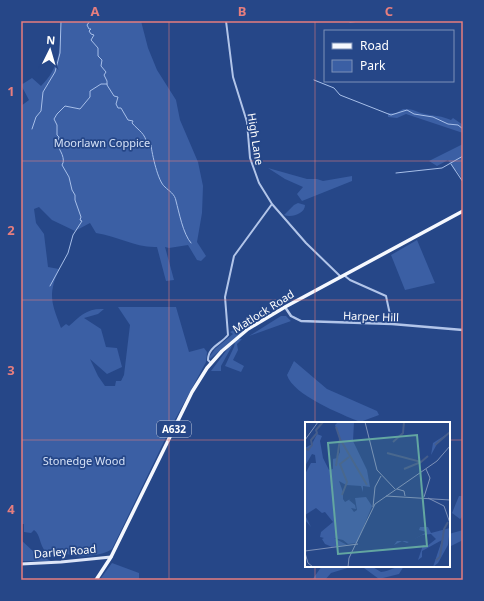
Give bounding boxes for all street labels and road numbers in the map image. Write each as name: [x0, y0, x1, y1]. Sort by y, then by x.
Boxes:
street label: High Lane: [244, 112, 268, 166]
street label: Matlock Road: [229, 286, 297, 336]
street label: Harper Hill: [343, 308, 399, 324]
road number: A632: [157, 421, 191, 437]
street label: Darley Road: [33, 541, 97, 561]

